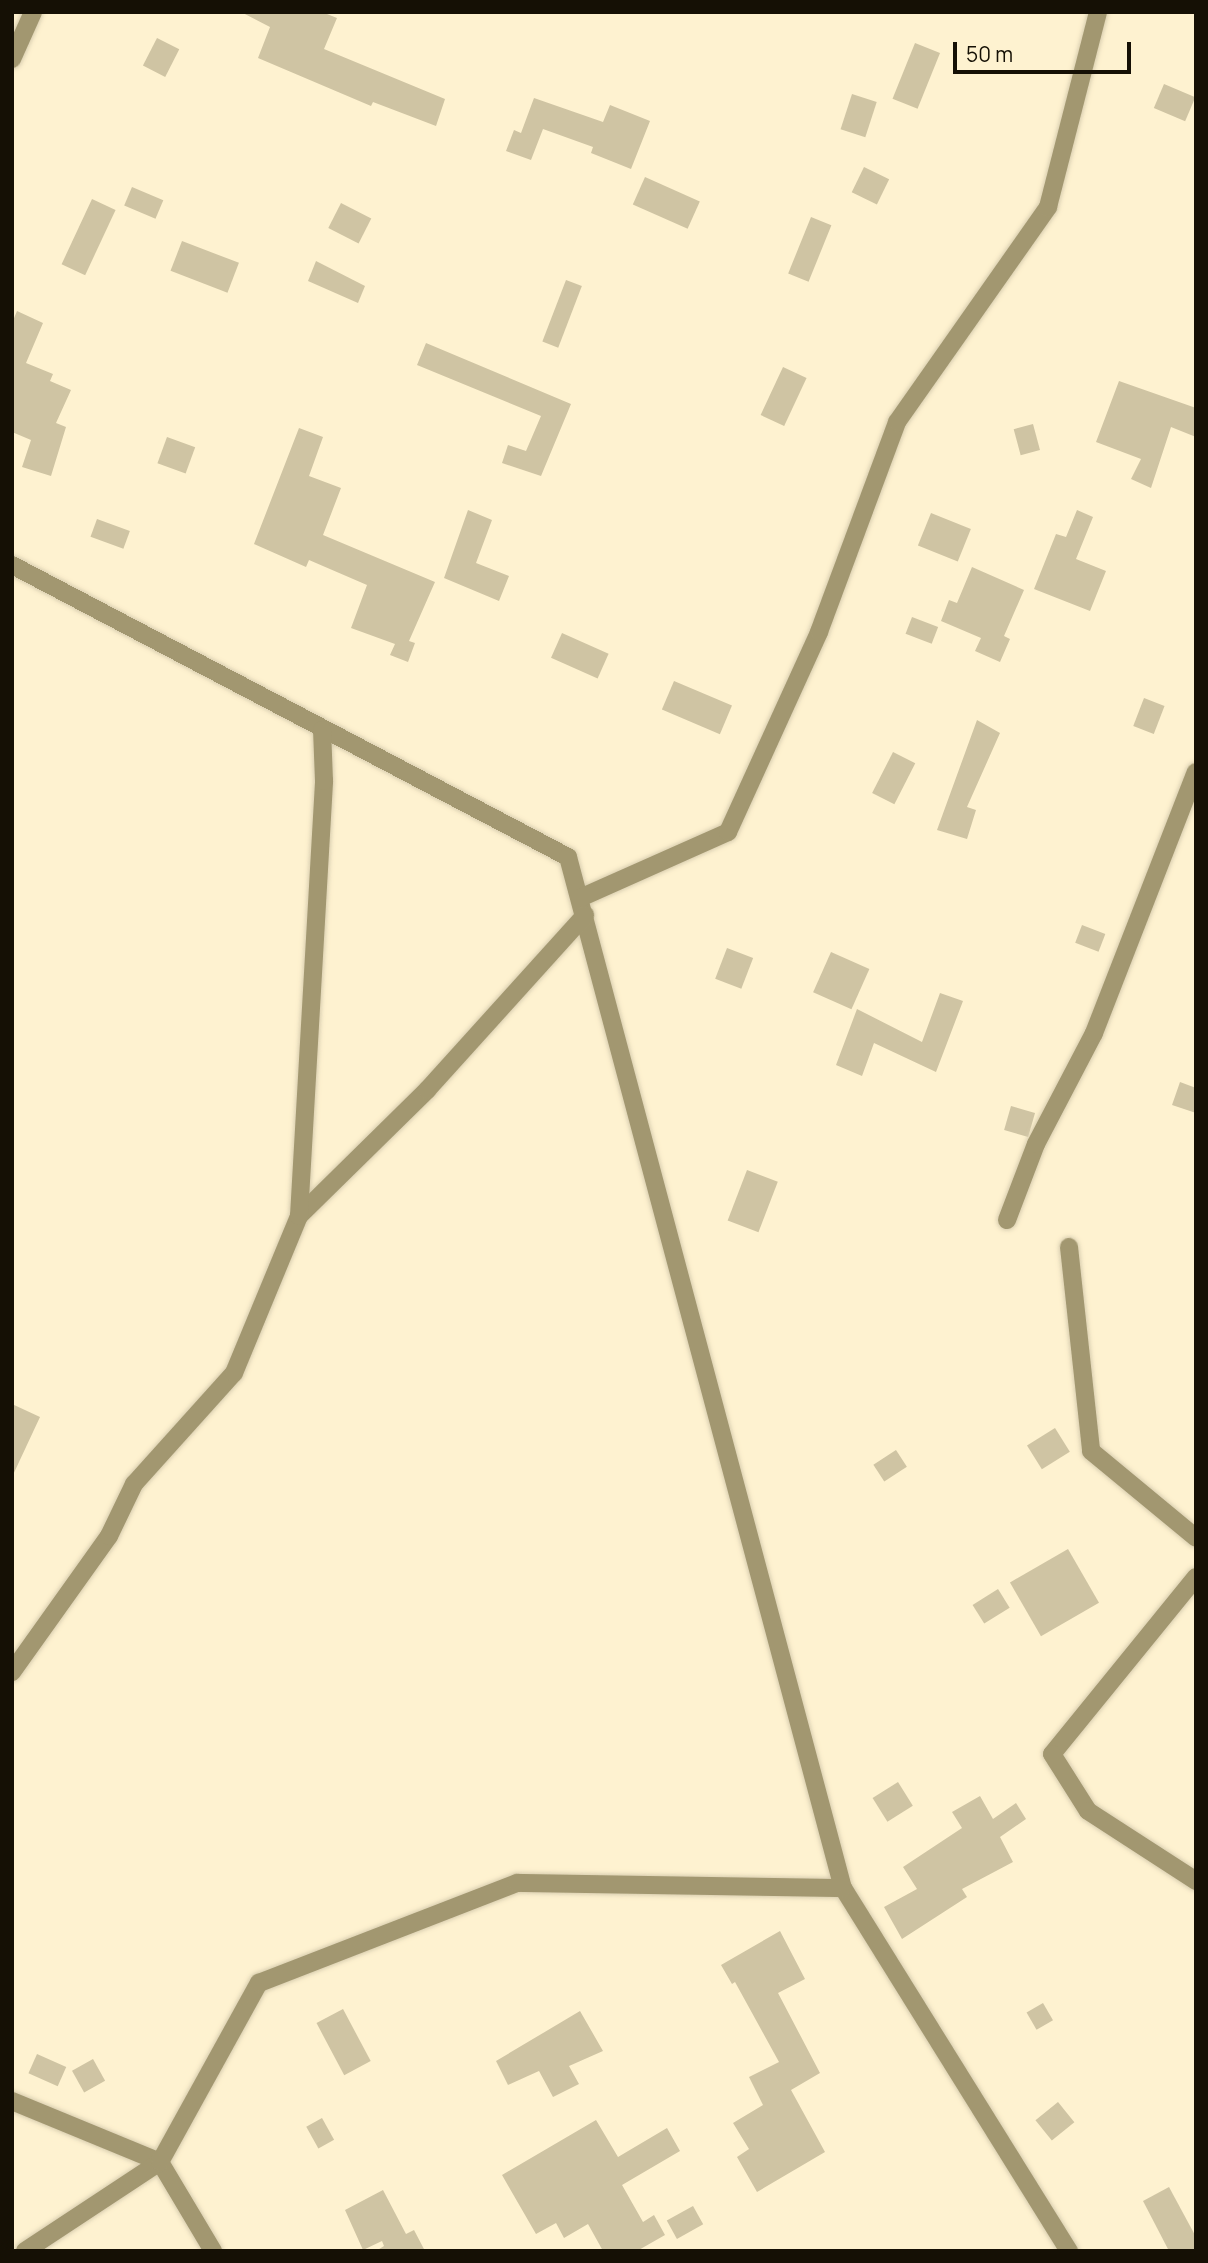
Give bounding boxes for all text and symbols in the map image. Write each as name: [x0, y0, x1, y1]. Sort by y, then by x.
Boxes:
scale bar: [956, 28, 1134, 72]
text: 50 m: [966, 40, 1013, 68]

